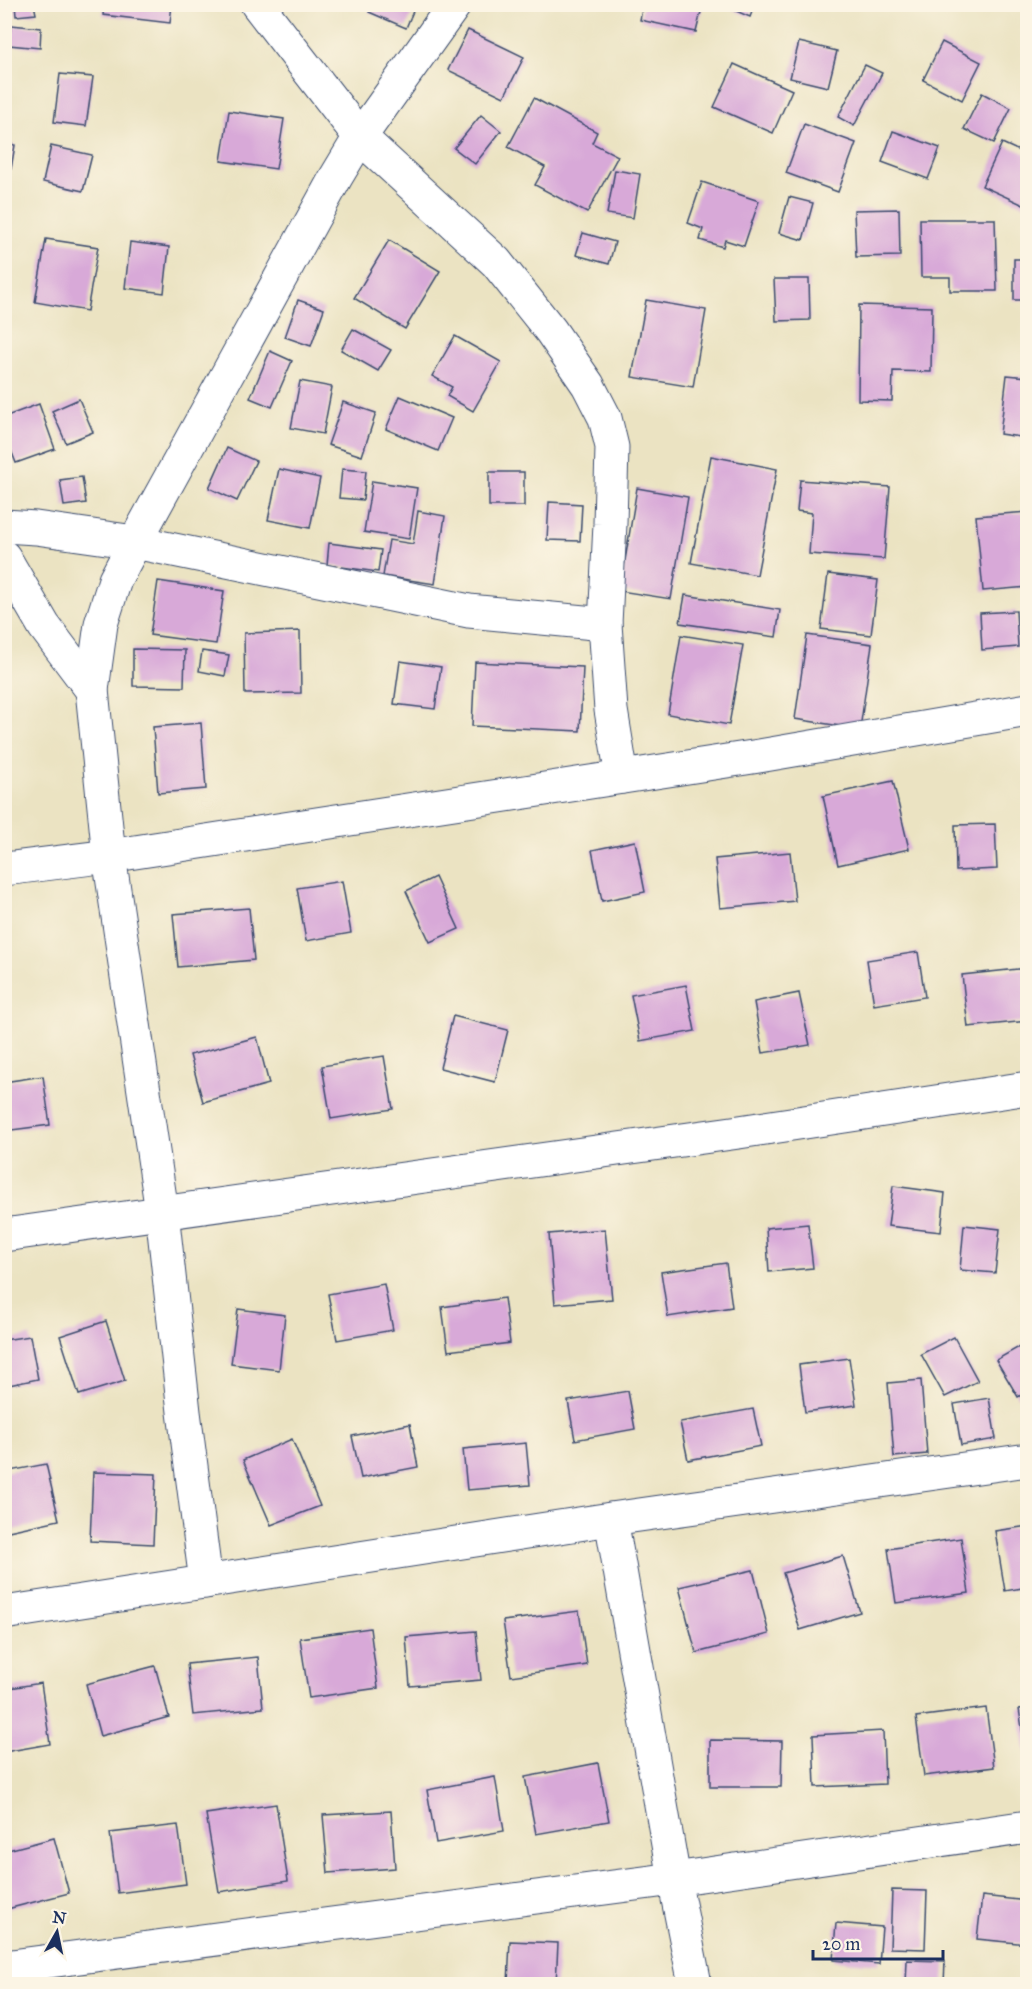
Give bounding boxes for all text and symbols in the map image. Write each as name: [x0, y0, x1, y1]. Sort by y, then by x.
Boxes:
north arrow: [27, 1902, 87, 1962]
text: N: [51, 1907, 68, 1928]
scale bar: [813, 1923, 944, 1961]
text: 20 m: [822, 1933, 860, 1955]

